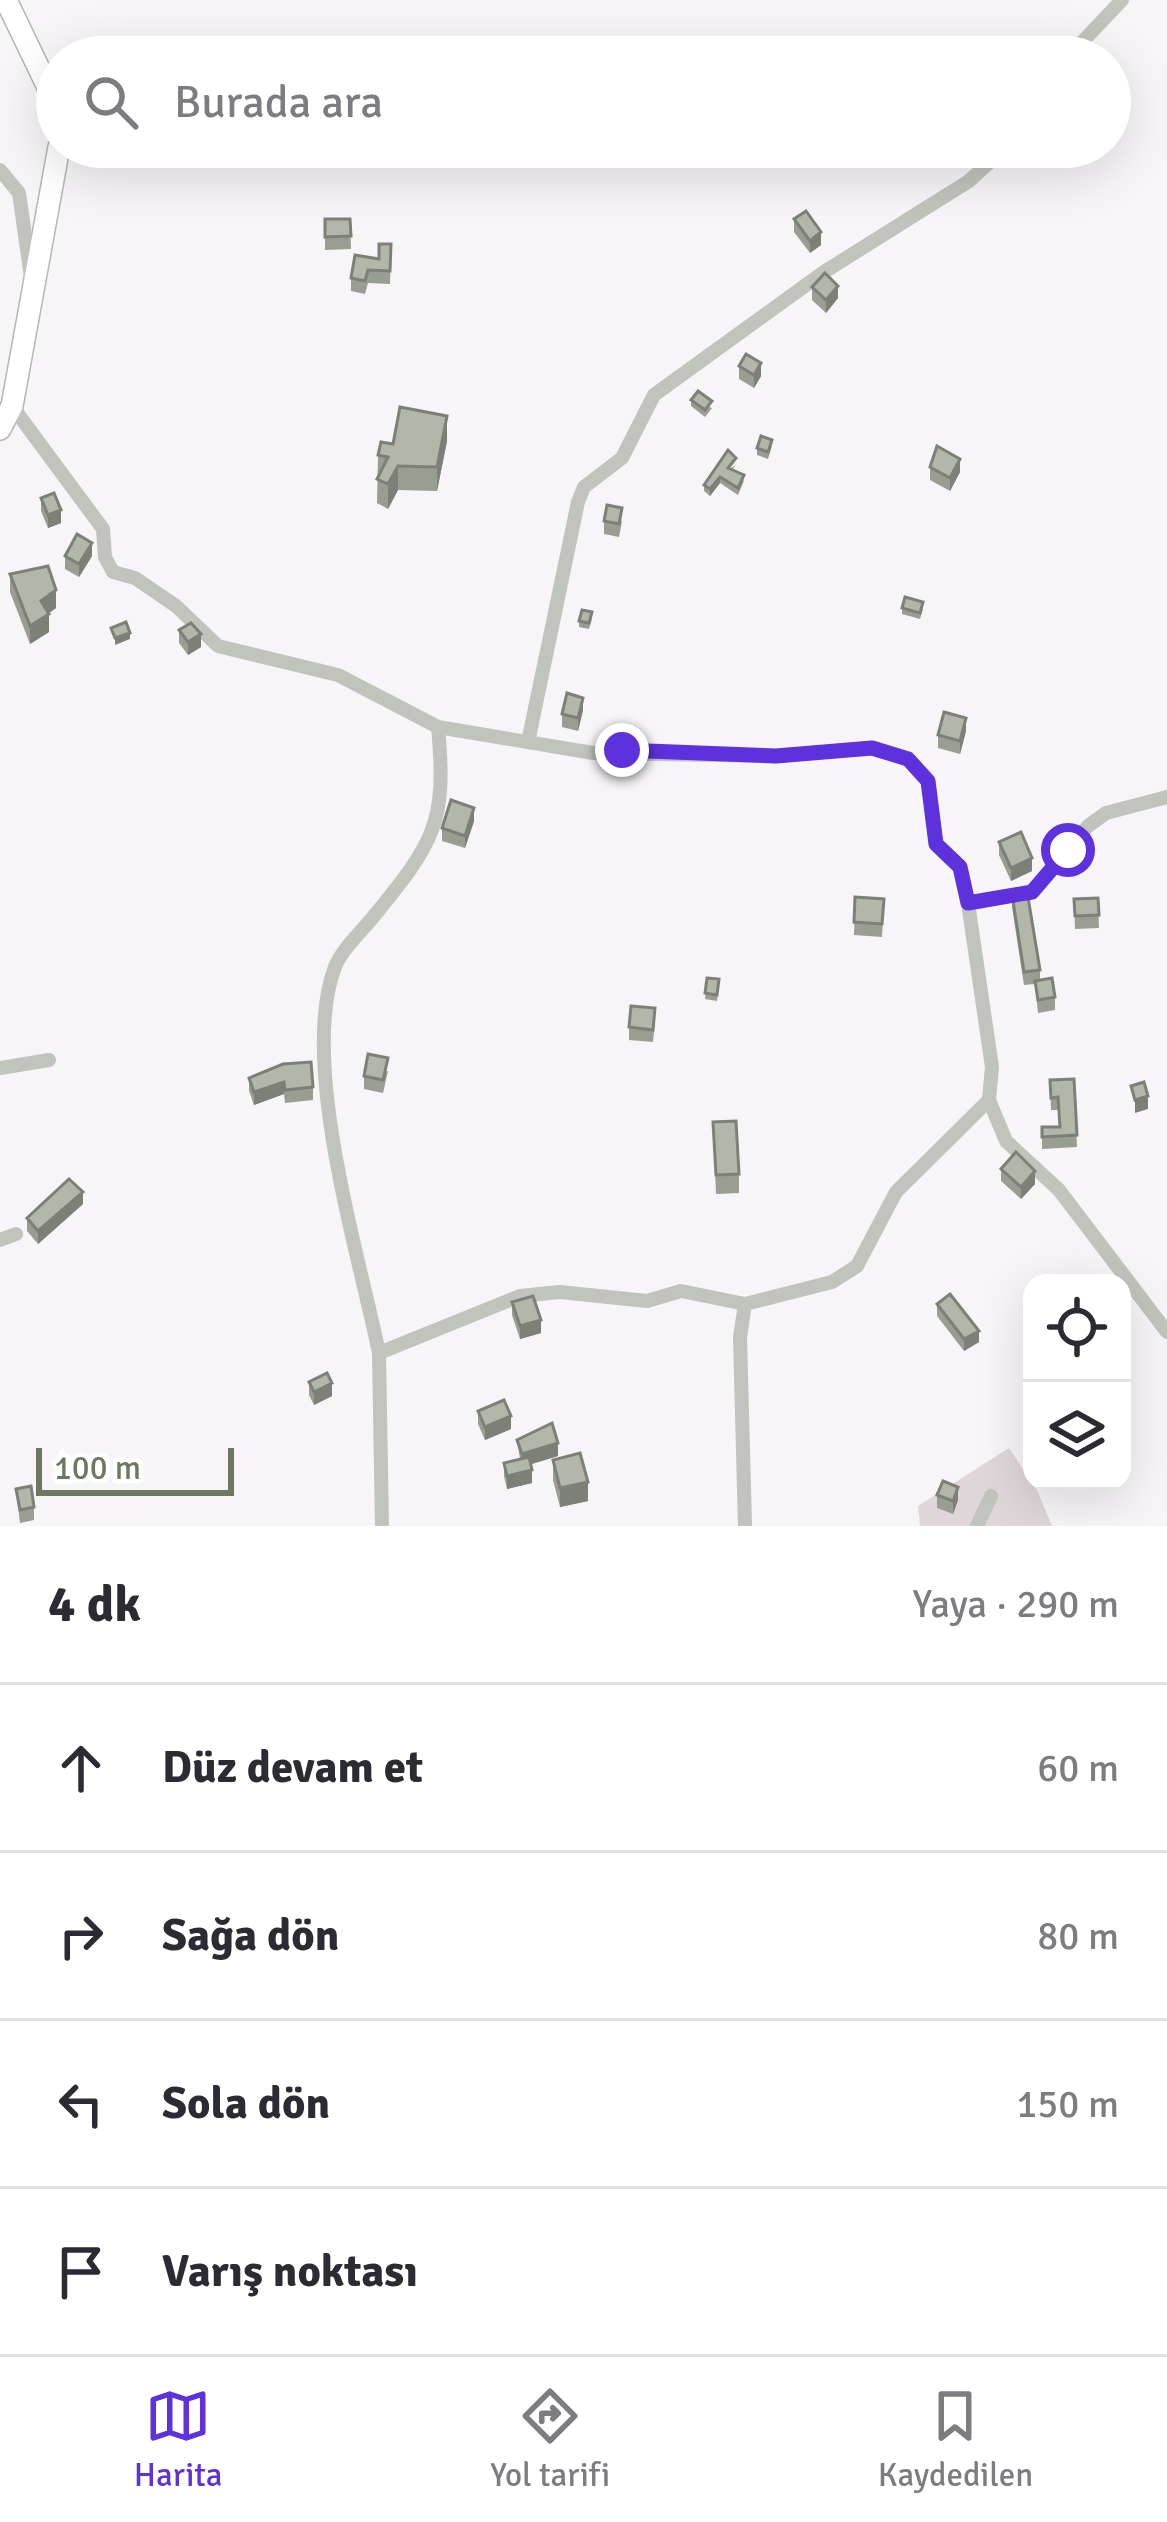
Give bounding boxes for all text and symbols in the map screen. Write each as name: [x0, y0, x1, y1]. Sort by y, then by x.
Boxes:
search box: [36, 36, 1131, 168]
icon: search: [78, 69, 144, 135]
text: Burada ara: [174, 75, 383, 130]
route end: [595, 723, 649, 777]
route start: [1041, 823, 1095, 877]
map controls: [1023, 1274, 1131, 1490]
button: locate: [1023, 1274, 1131, 1382]
button: layers: [1023, 1382, 1131, 1490]
scale bar: [36, 1442, 234, 1495]
text: 100 m: [54, 1448, 141, 1489]
text: 4 dk: [48, 1573, 141, 1636]
text: Yaya · 290 m: [912, 1580, 1119, 1628]
icon: ahead: [48, 1735, 114, 1801]
text: Düz devam et: [162, 1740, 423, 1795]
text: 60 m: [1037, 1744, 1119, 1792]
icon: right: [48, 1903, 114, 1969]
text: Sağa dön: [162, 1908, 339, 1963]
text: 80 m: [1037, 1912, 1119, 1960]
icon: left: [48, 2071, 114, 2137]
text: Sola dön: [162, 2076, 330, 2131]
text: 150 m: [1016, 2080, 1119, 2128]
icon: arrive: [48, 2239, 114, 2305]
text: Varış noktası: [162, 2244, 418, 2299]
tab: Harita: [134, 2383, 223, 2496]
tab: Yol tarifi: [490, 2383, 610, 2496]
tab: Kaydedilen: [878, 2383, 1033, 2496]

